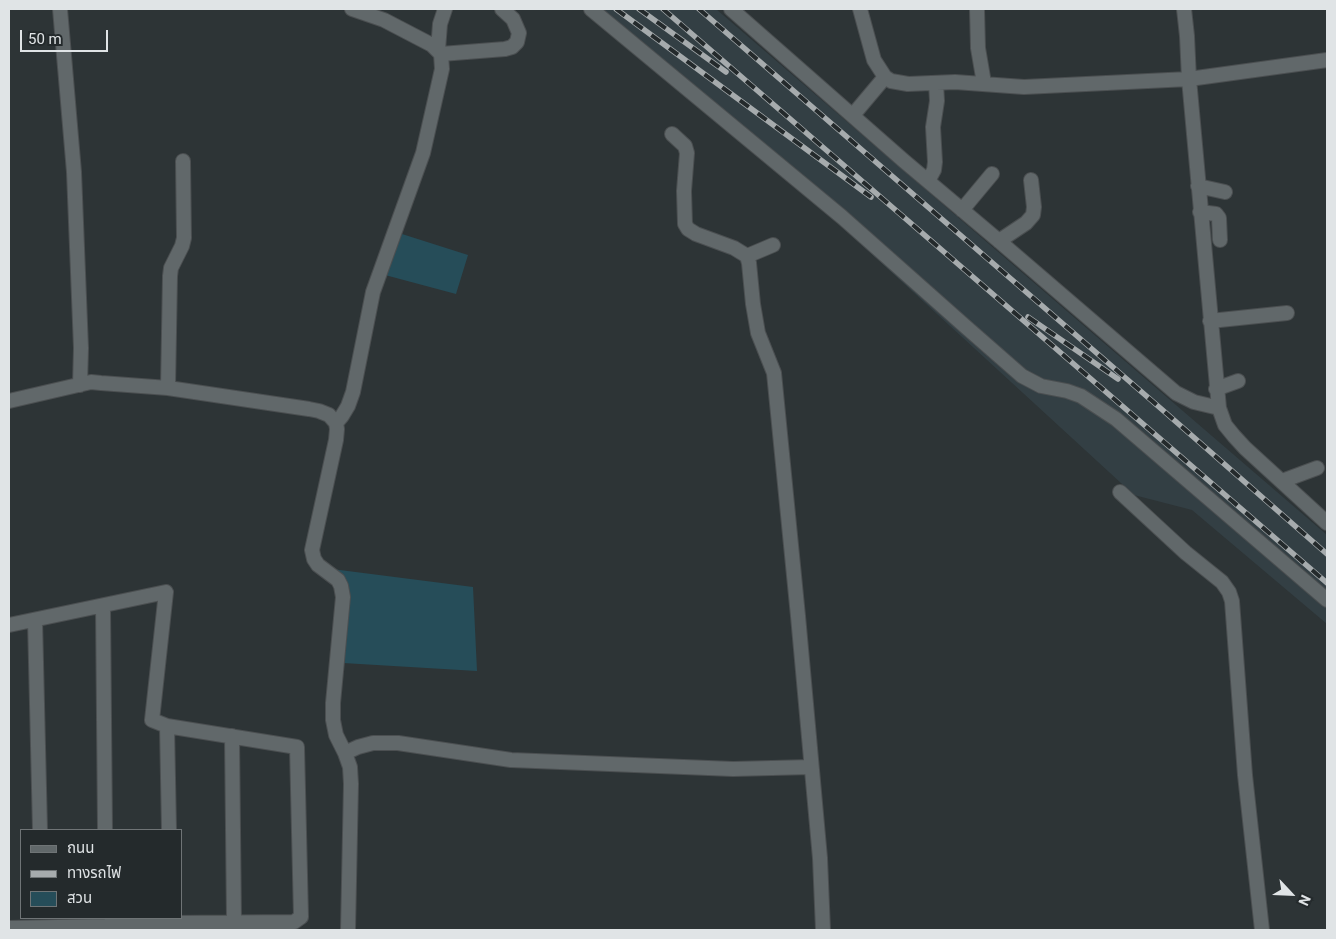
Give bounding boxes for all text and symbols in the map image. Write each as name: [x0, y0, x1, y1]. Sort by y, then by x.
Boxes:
scale bar: [22, 20, 110, 52]
text: 50 m: [28, 30, 62, 48]
legend: [20, 829, 182, 919]
text: ถนน: [67, 839, 94, 857]
text: ทางรถไฟ: [67, 864, 121, 882]
north arrow: [1266, 869, 1316, 919]
text: สวน: [67, 889, 92, 907]
text: N: [1295, 892, 1314, 908]

